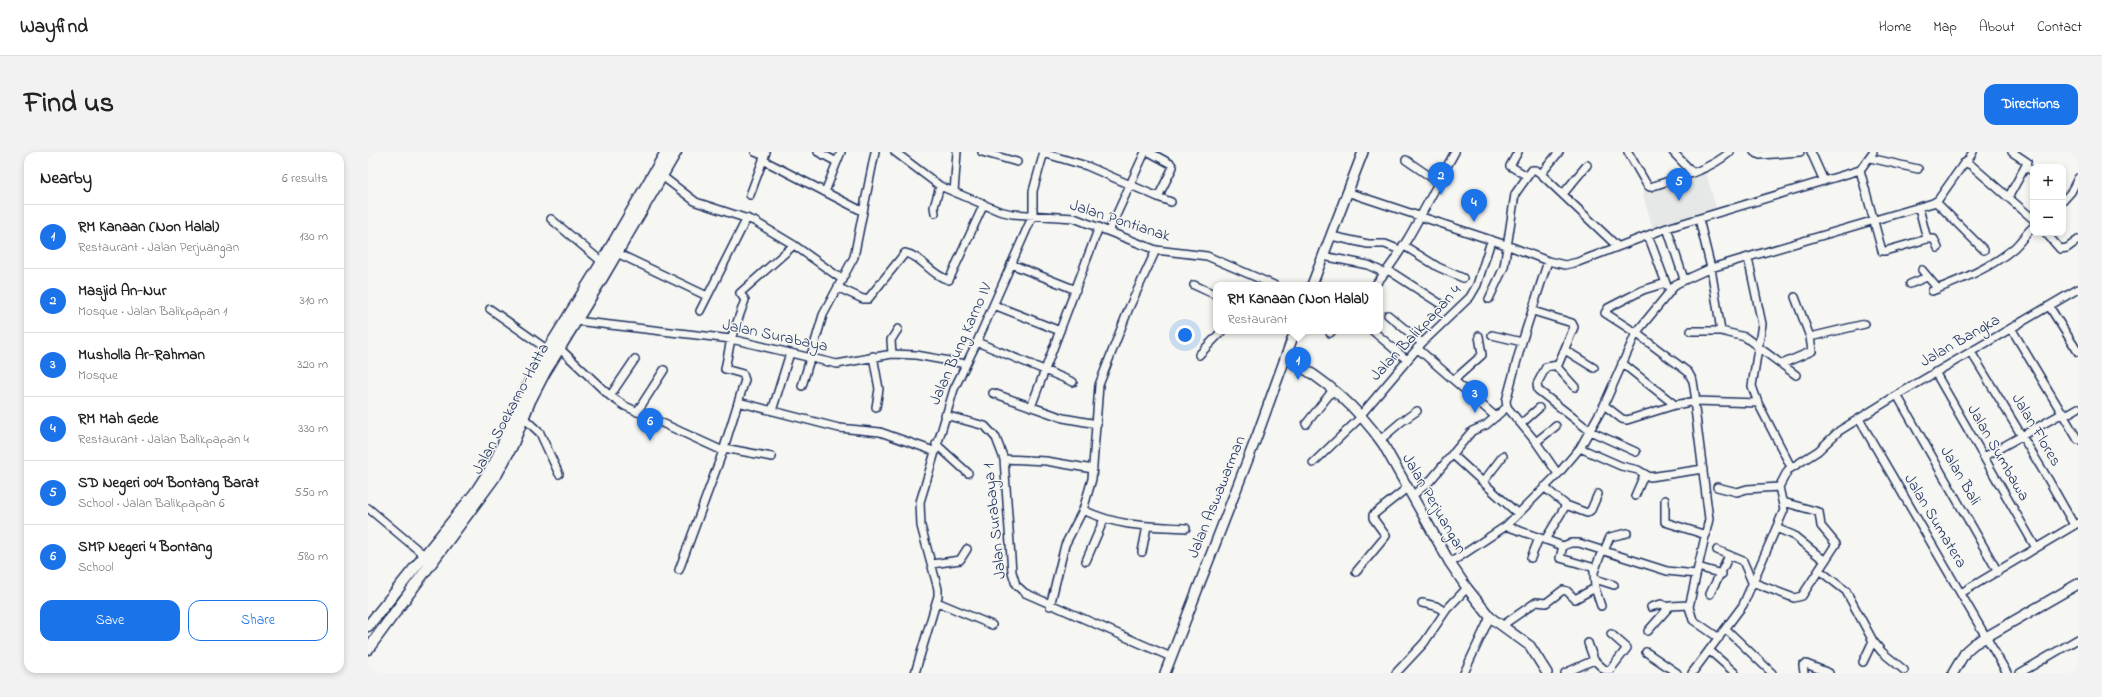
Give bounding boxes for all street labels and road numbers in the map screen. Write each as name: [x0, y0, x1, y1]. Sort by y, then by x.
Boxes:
street label: Jalan Pontianak: [1067, 193, 1174, 249]
street label: Jalan Bung Karno IV: [923, 279, 999, 409]
street label: Jalan Balikpapan 4: [1365, 279, 1468, 387]
street label: Jalan Bangka: [1915, 308, 2005, 374]
street label: Jalan Surabaya: [720, 313, 830, 359]
street label: Jalan Soekarno-Hatta: [466, 339, 556, 479]
street label: Jalan Flores: [2005, 389, 2067, 471]
street label: Jalan Sumbawa: [1961, 400, 2035, 506]
street label: Jalan Aswawarman: [1182, 432, 1252, 562]
street label: Jalan Bali: [1933, 442, 1987, 510]
street label: Jalan Perjuangan: [1395, 449, 1473, 559]
street label: Jalan Surabaya 1: [977, 462, 1013, 580]
street label: Jalan Sumatera: [1897, 469, 1973, 573]

